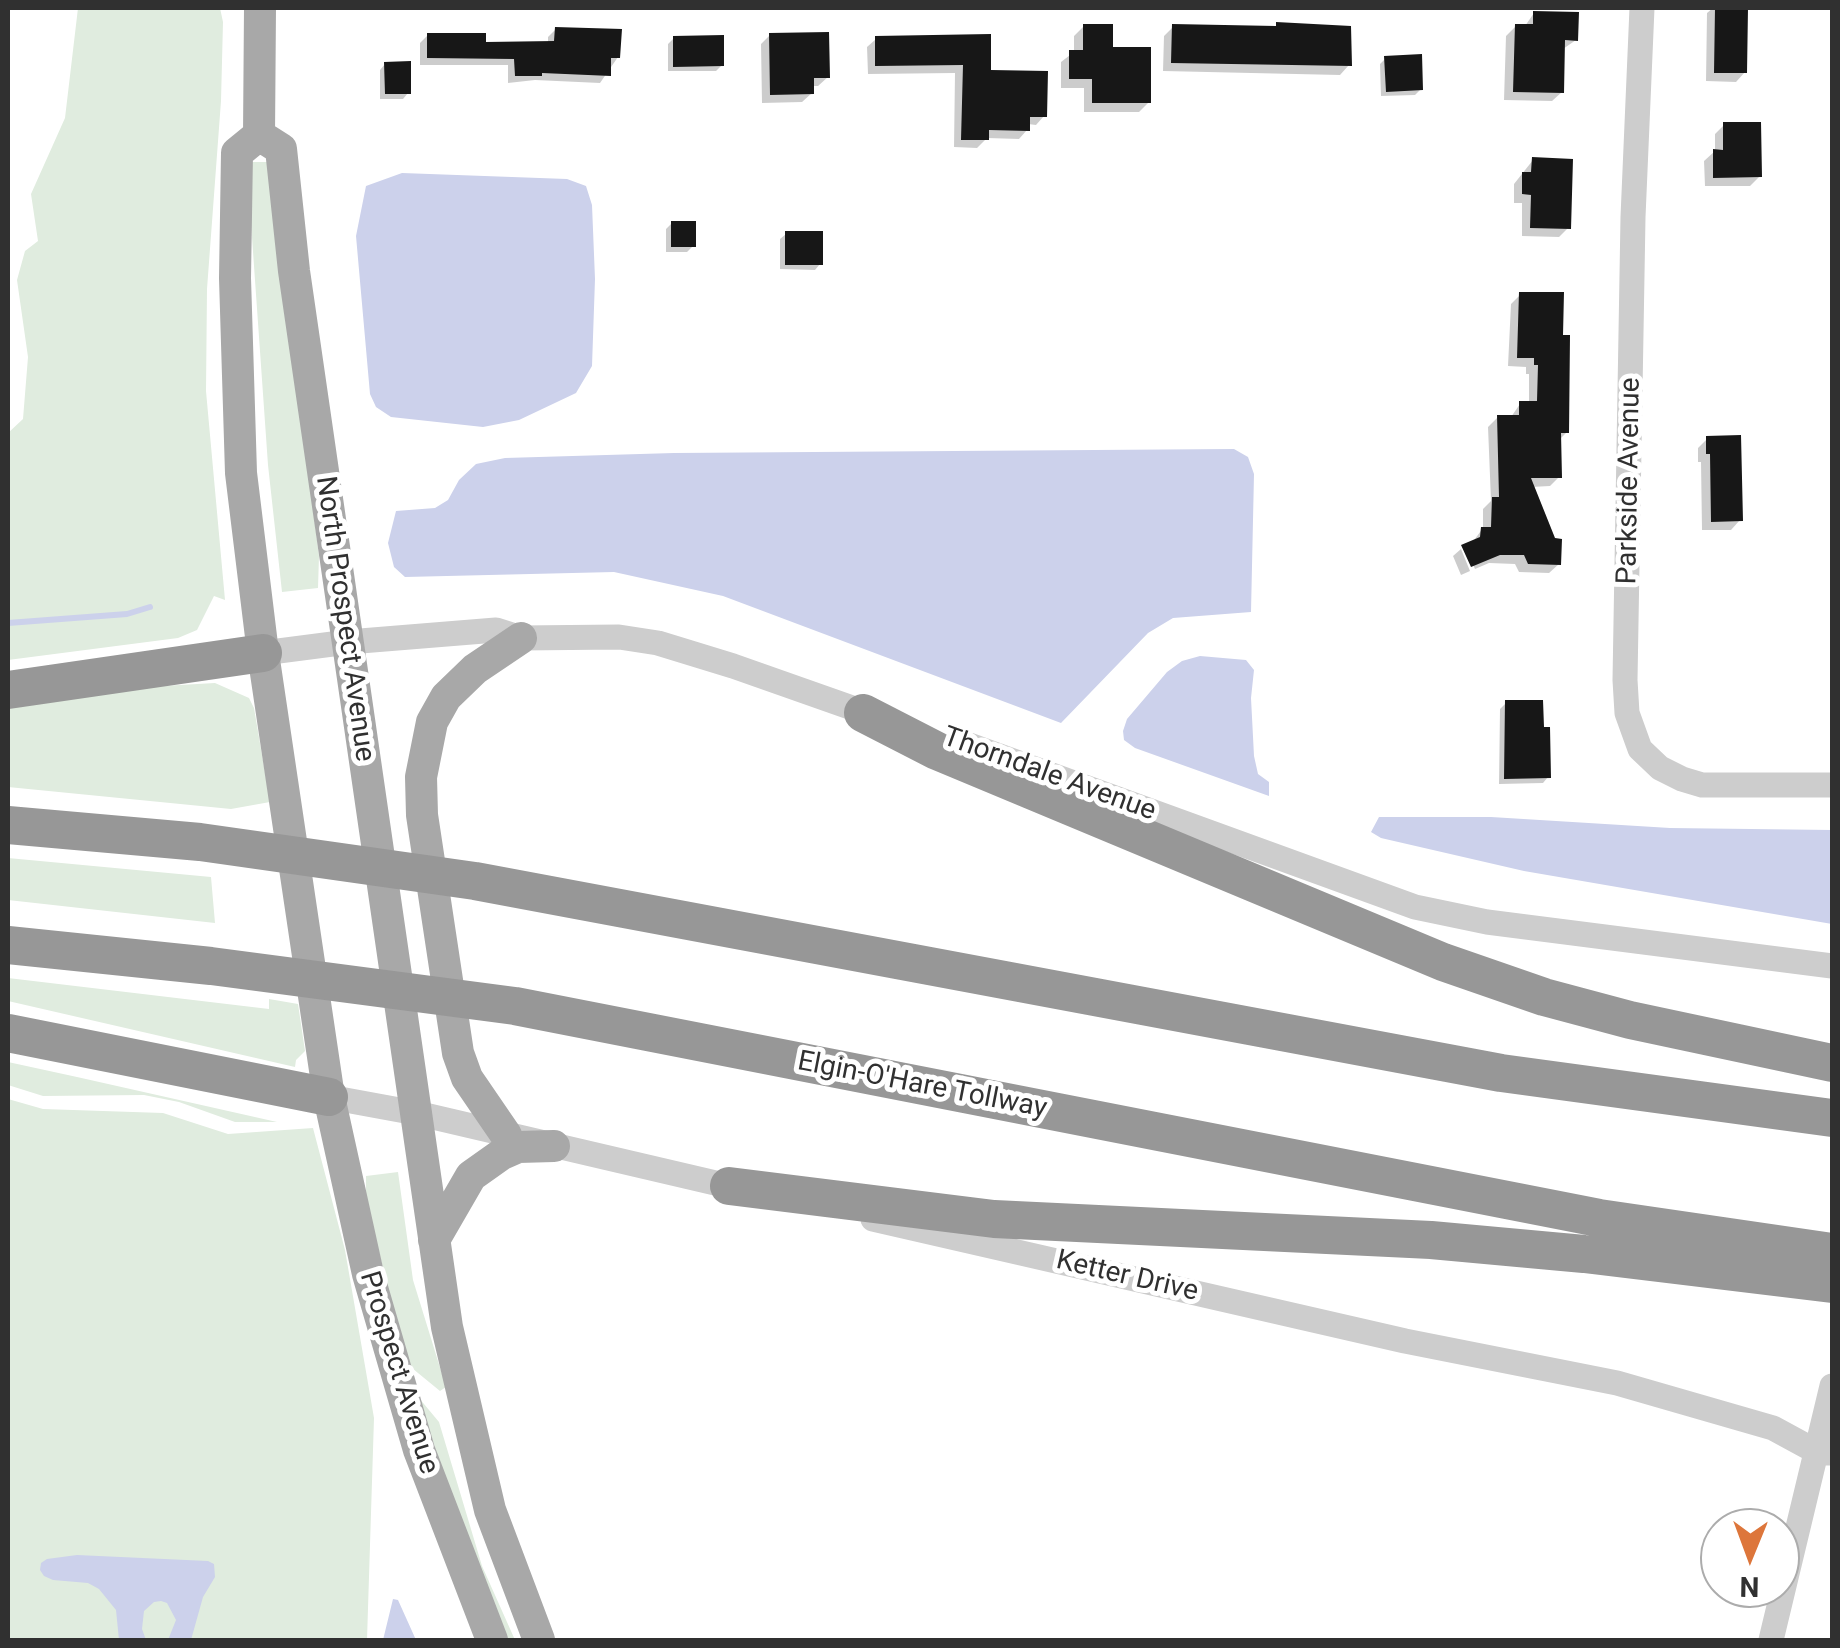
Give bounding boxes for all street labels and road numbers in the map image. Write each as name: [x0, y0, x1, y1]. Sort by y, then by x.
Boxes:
street label: Parkside Avenue: [1611, 377, 1649, 585]
street label: North Prospect Avenue: [307, 474, 381, 764]
street label: Thorndale Avenue: [938, 721, 1160, 829]
street label: Elgin-O'Hare Tollway: [795, 1045, 1049, 1127]
street label: Ketter Drive: [1053, 1244, 1201, 1310]
street label: Prospect Avenue: [351, 1268, 445, 1478]

